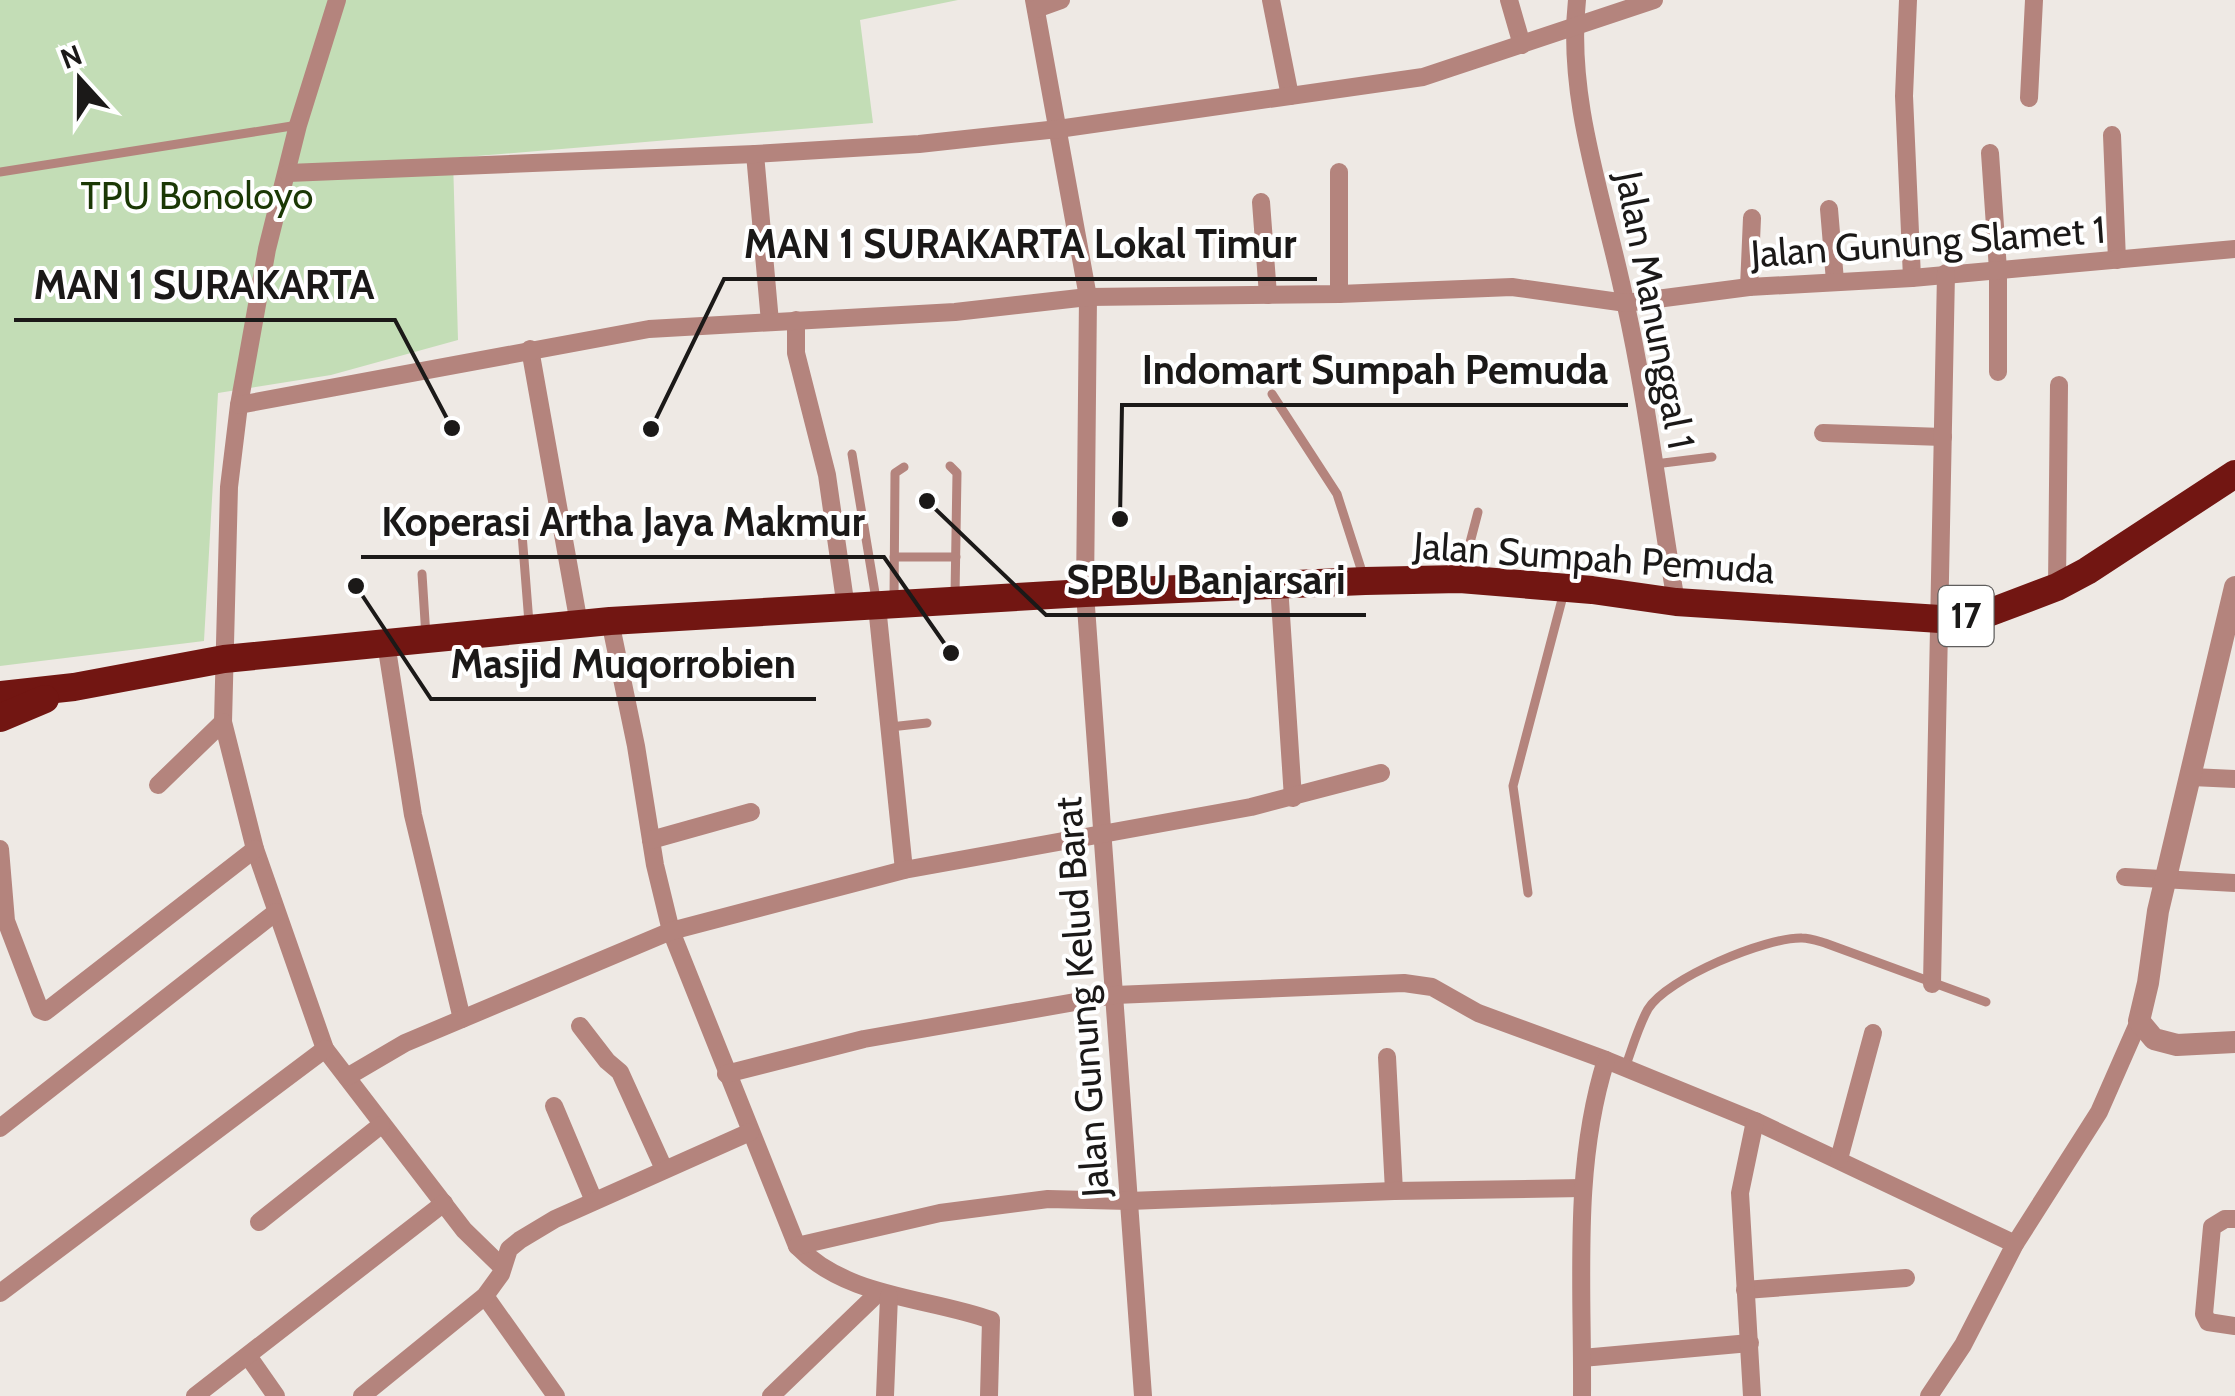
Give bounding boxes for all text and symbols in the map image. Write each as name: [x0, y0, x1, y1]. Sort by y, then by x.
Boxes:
north arrow: [30, 30, 130, 130]
text: N: [56, 37, 86, 76]
street label: Jalan Manunggal 1: [1605, 166, 1705, 453]
park label: TPU Bonoloyo: [81, 172, 313, 219]
street label: Jalan Gunung Slamet 1: [1748, 206, 2107, 277]
callout: MAN 1 SURAKARTA Lokal Timur: [724, 209, 1317, 279]
text: MAN 1 SURAKARTA Lokal Timur: [744, 219, 1297, 268]
callout: MAN 1 SURAKARTA: [14, 250, 395, 320]
text: MAN 1 SURAKARTA: [33, 260, 375, 309]
callout: Indomart Sumpah Pemuda: [1122, 335, 1628, 405]
text: Indomart Sumpah Pemuda: [1142, 345, 1608, 394]
callout: Koperasi Artha Jaya Makmur: [361, 487, 884, 557]
text: Koperasi Artha Jaya Makmur: [381, 497, 866, 546]
street label: Jalan Sumpah Pemuda: [1411, 521, 1776, 594]
callout: SPBU Banjarsari: [1046, 545, 1366, 615]
text: SPBU Banjarsari: [1066, 555, 1346, 604]
road number: 17: [1938, 586, 1994, 646]
callout: Masjid Muqorrobien: [431, 629, 816, 699]
text: Masjid Muqorrobien: [450, 639, 796, 688]
street label: Jalan Gunung Kelud Barat: [1044, 795, 1119, 1200]

